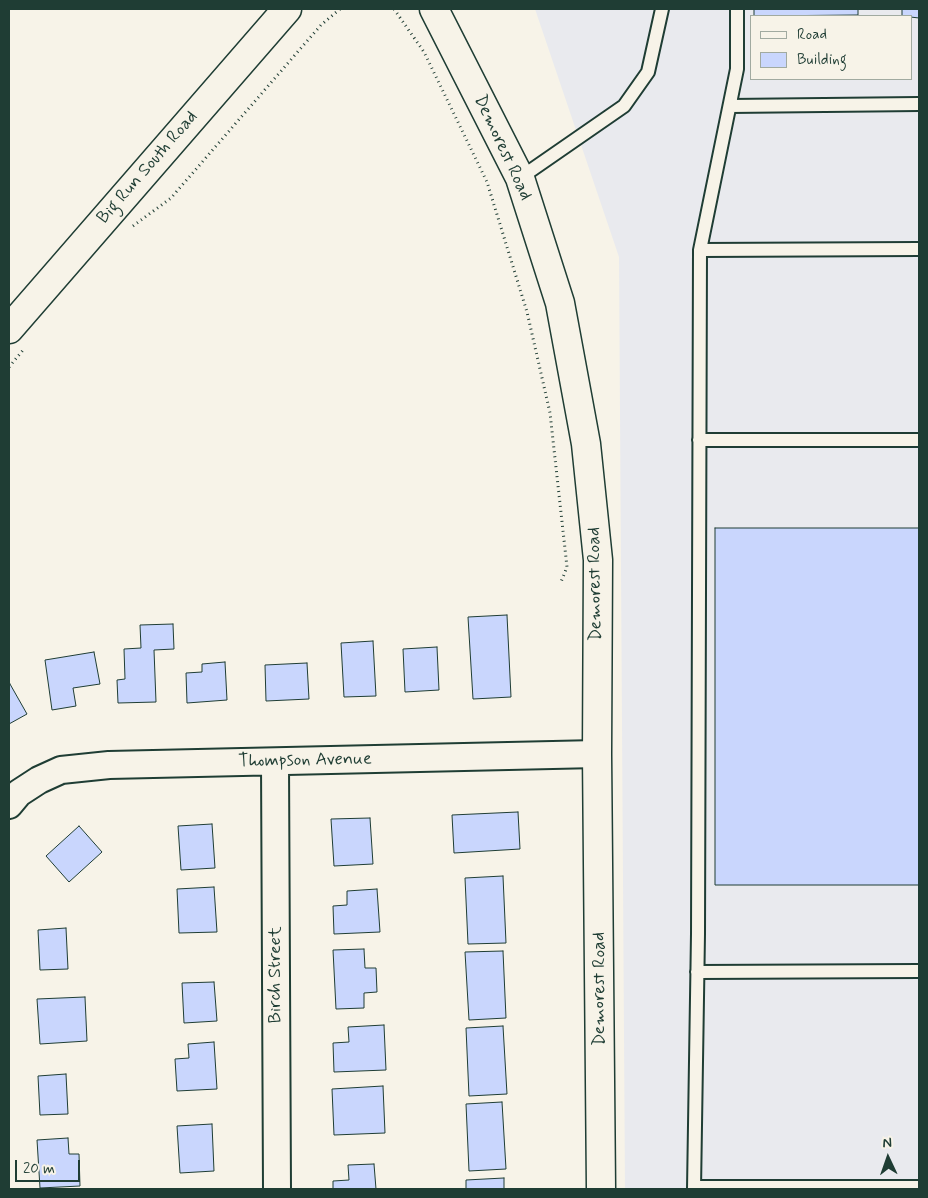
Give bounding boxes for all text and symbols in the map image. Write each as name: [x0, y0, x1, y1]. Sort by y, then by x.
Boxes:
legend: [750, 15, 913, 80]
text: Road: [797, 25, 827, 45]
text: Building: [797, 50, 847, 70]
street label: Demorest Road: [468, 92, 536, 204]
street label: Big Run South Road: [93, 107, 203, 229]
street label: Demorest Road: [584, 527, 608, 641]
street label: Thompson Avenue: [238, 749, 372, 773]
street label: Birch Street: [265, 927, 287, 1023]
street label: Demorest Road: [589, 932, 611, 1046]
north arrow: [863, 1133, 913, 1183]
text: N: [882, 1134, 892, 1152]
scale bar: [18, 1150, 82, 1182]
text: 20 m: [23, 1159, 55, 1179]

